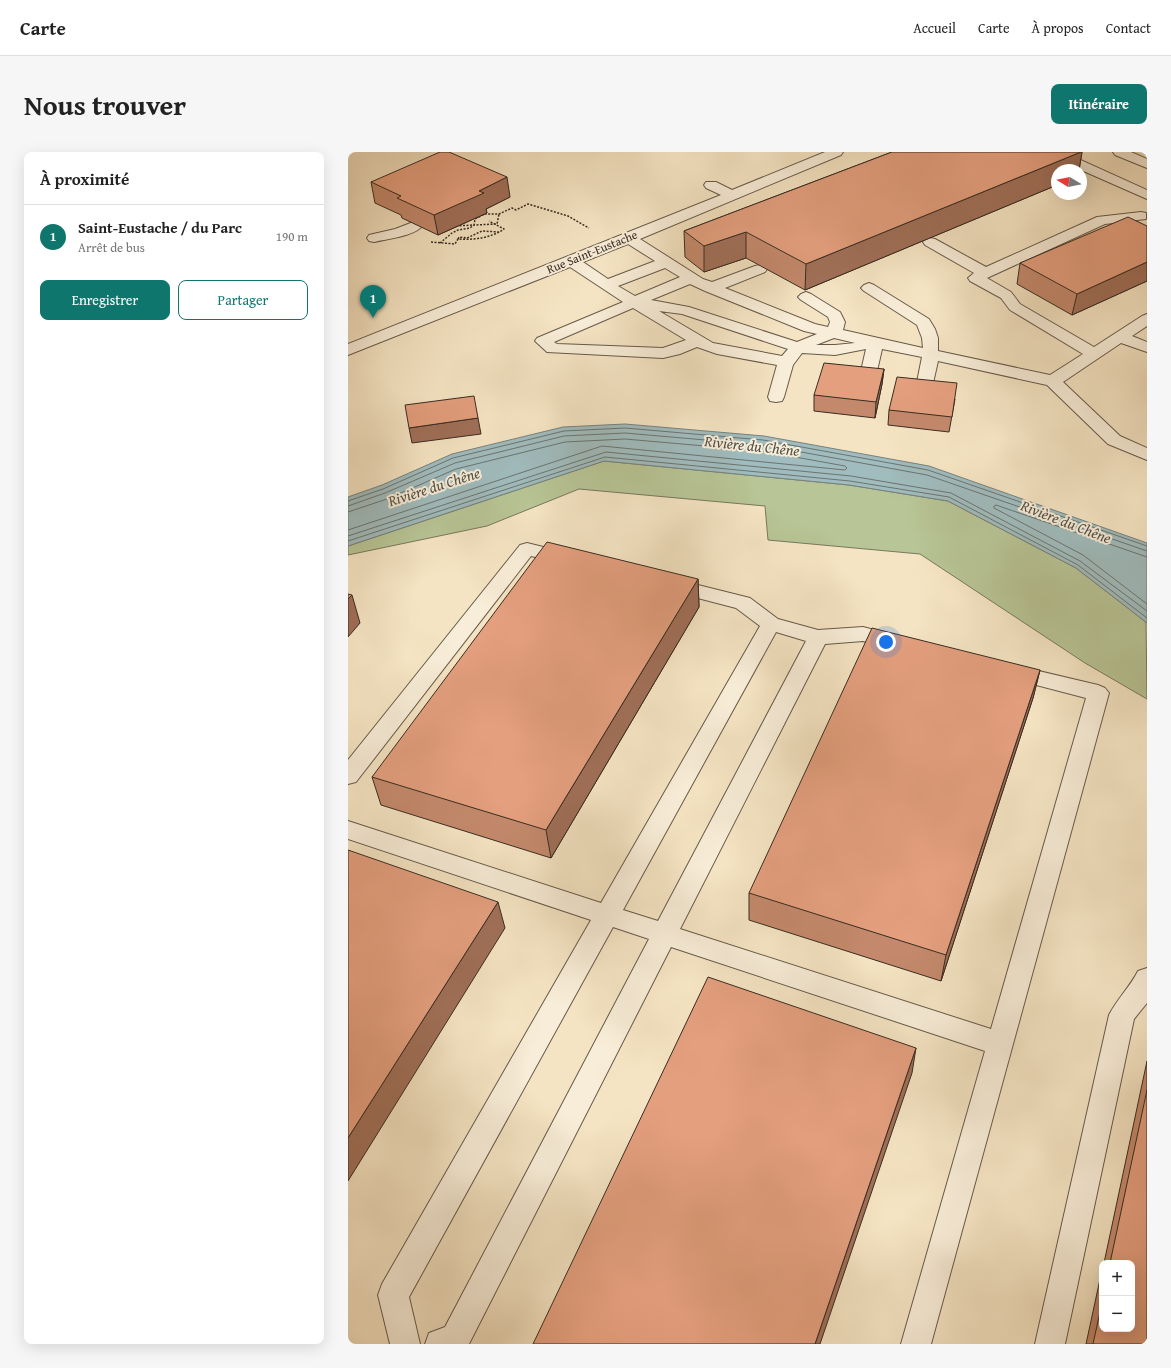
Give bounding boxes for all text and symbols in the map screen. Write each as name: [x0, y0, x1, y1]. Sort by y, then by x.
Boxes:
text: Carte: [20, 14, 66, 42]
text: Accueil: [913, 18, 956, 38]
text: Carte: [978, 18, 1010, 38]
text: À propos: [1032, 18, 1084, 38]
text: Contact: [1106, 18, 1151, 38]
text: Nous trouver: [24, 84, 186, 125]
button: Itinéraire: [1051, 84, 1147, 124]
north arrow: [1051, 164, 1087, 200]
text: À proximité: [40, 166, 129, 191]
text: Saint-Eustache / du Parc: [78, 217, 242, 238]
street label: Rue Saint-Eustache: [544, 225, 640, 277]
text: 1: [50, 227, 56, 246]
text: 190 m: [276, 227, 308, 246]
text: Arrêt de bus: [78, 238, 145, 257]
button: Enregistrer: [40, 280, 170, 320]
button: Partager: [178, 280, 308, 320]
pin: 1: [360, 285, 386, 318]
water label: Rivière du Chêne: [703, 430, 801, 461]
water label: Rivière du Chêne: [384, 462, 482, 512]
water label: Rivière du Chêne: [1017, 494, 1114, 548]
your location: [876, 632, 896, 652]
map controls: [1099, 1260, 1135, 1332]
button: +: [1099, 1260, 1135, 1296]
button: −: [1099, 1296, 1135, 1332]

